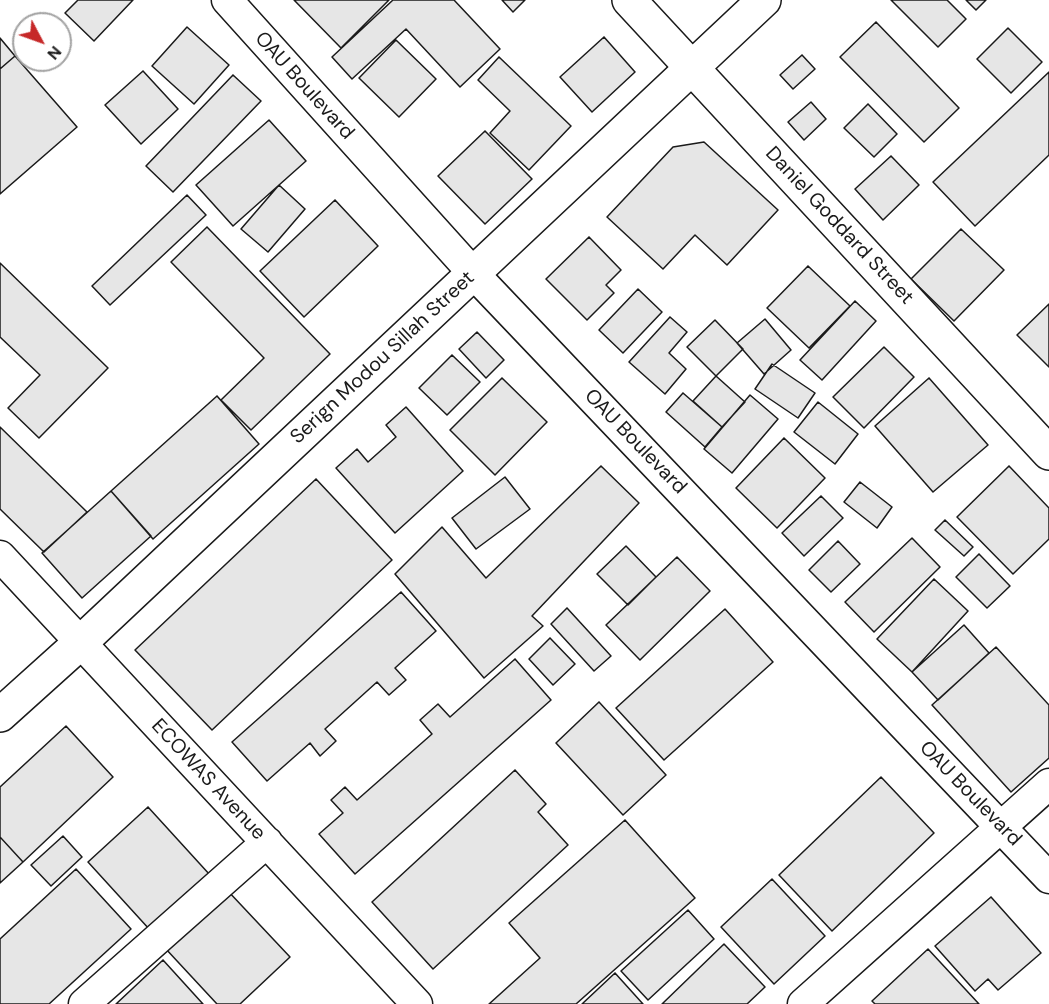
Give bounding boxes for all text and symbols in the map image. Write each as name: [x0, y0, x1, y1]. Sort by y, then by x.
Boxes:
north arrow: [12, 12, 72, 72]
street label: OAU Boulevard: [249, 27, 359, 145]
text: N: [43, 42, 66, 64]
street label: Daniel Goddard Street: [760, 142, 918, 310]
street label: Serign Modou Sillah Street: [286, 266, 480, 450]
street label: OAU Boulevard: [579, 384, 691, 500]
street label: ECOWAS Avenue: [146, 714, 270, 846]
street label: OAU Boulevard: [914, 736, 1026, 852]

